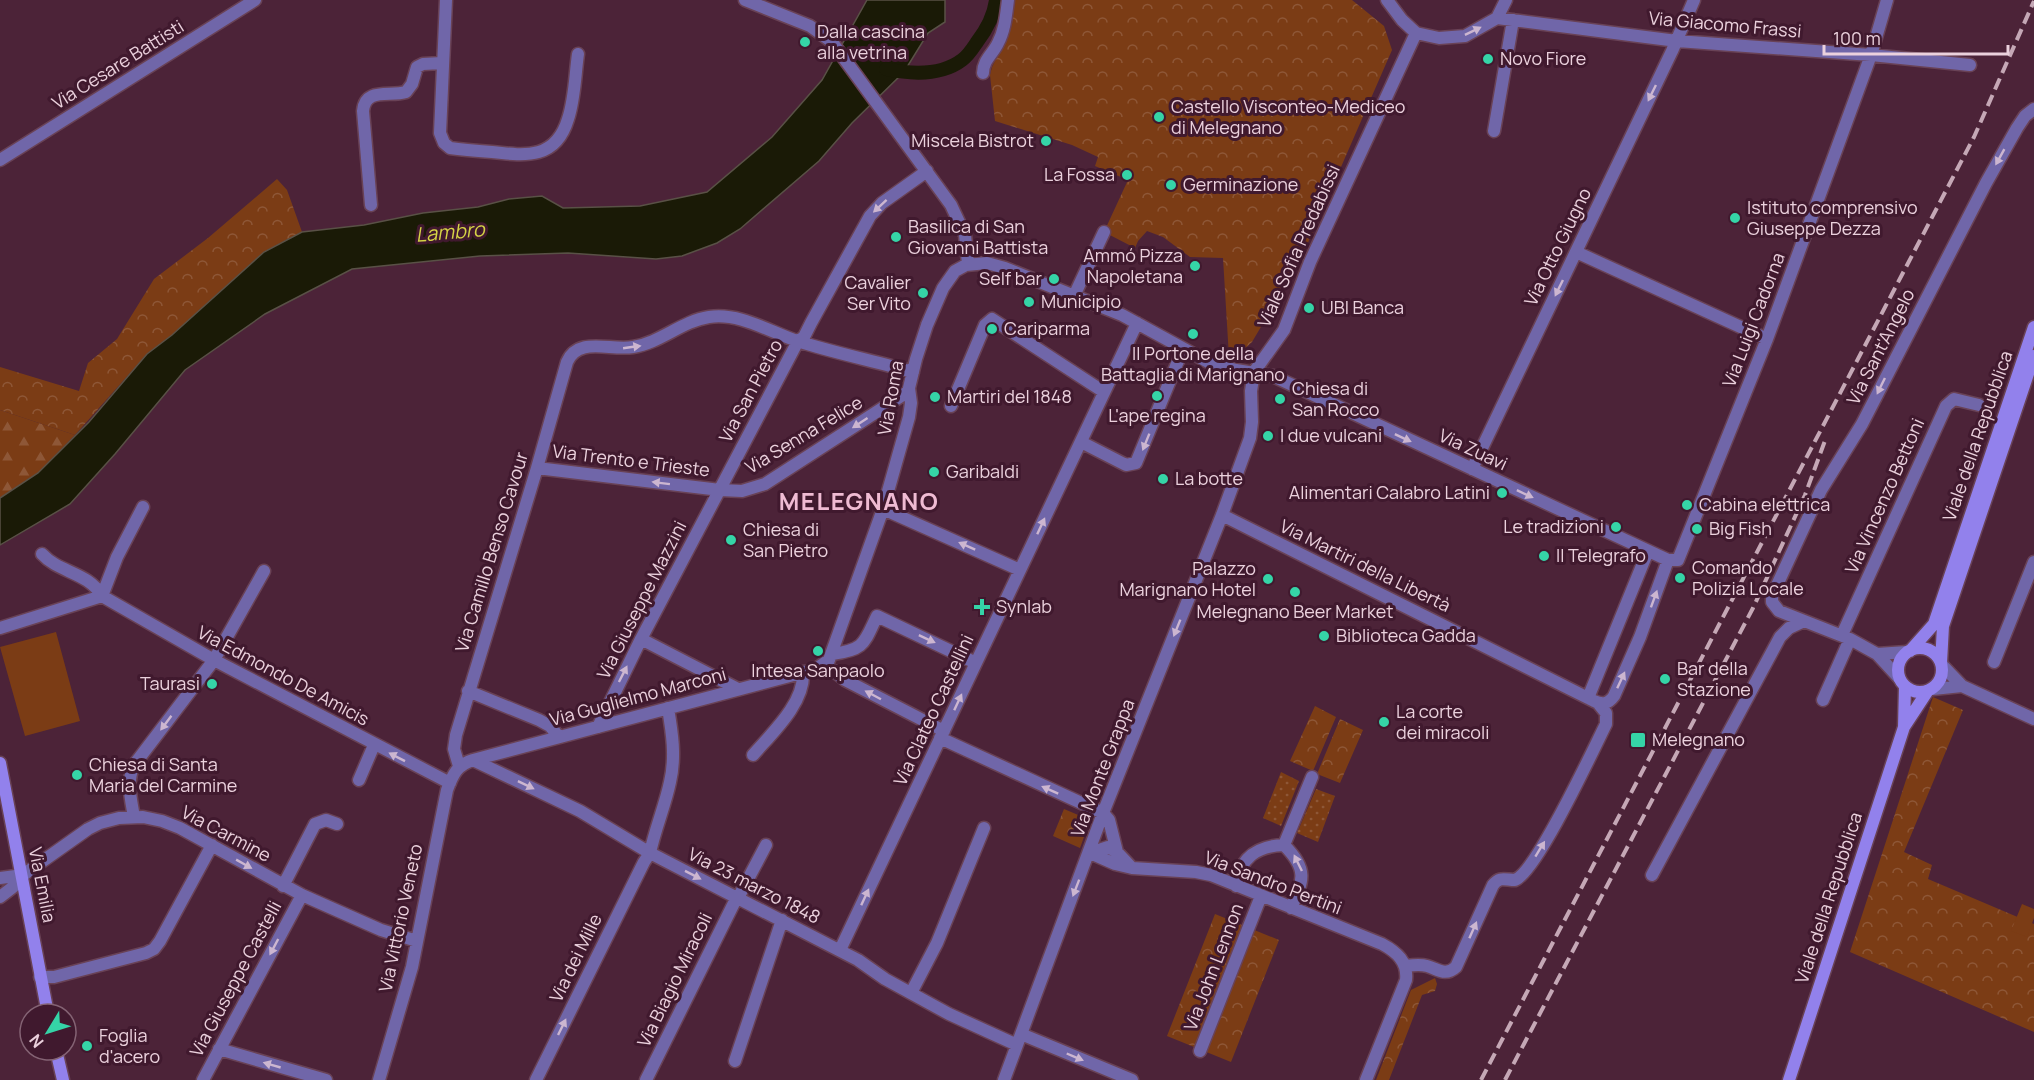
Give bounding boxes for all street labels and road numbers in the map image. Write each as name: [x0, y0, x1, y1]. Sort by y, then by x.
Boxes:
street label: Via Giacomo Frassi: [1648, 5, 1802, 43]
street label: Via Cesare Battisti: [47, 14, 188, 114]
street label: Viale Sofia Predabissi: [1251, 161, 1345, 331]
street label: Via Otto Giugno: [1518, 184, 1596, 310]
street label: Via Luigi Cadorna: [1716, 249, 1790, 390]
street label: Via Sant'Angelo: [1841, 284, 1920, 409]
street label: Via San Pietro: [713, 335, 787, 446]
street label: Viale della Repubblica: [1937, 347, 2018, 524]
street label: Via Roma: [872, 359, 908, 437]
street label: Via Senna Felice: [740, 390, 866, 479]
street label: Via Vincenzo Bettoni: [1839, 414, 1929, 577]
street label: Via Zuavi: [1435, 423, 1512, 475]
street label: Via Trento e Trieste: [551, 438, 711, 482]
street label: Via Camillo Benso Cavour: [449, 448, 533, 655]
street label: Via Martiri della Libertà: [1276, 513, 1455, 617]
street label: Via Giuseppe Mazzini: [591, 516, 691, 683]
street label: Via Edmondo De Amicis: [193, 620, 373, 731]
street label: Via Clateo Castellini: [888, 630, 979, 789]
street label: Via Guglielmo Marconi: [547, 661, 729, 731]
street label: Via Monte Grappa: [1065, 695, 1139, 840]
street label: Via Carmine: [177, 799, 275, 867]
street label: Viale della Repubblica: [1789, 809, 1867, 986]
street label: Via 23 marzo 1848: [684, 841, 825, 929]
street label: Via Vittorio Veneto: [373, 842, 427, 994]
street label: Via Emilia: [24, 845, 62, 925]
street label: Via Sandro Pertini: [1201, 845, 1346, 919]
street label: Via Giuseppe Castelli: [184, 896, 286, 1061]
street label: Via John Lennon: [1178, 900, 1248, 1034]
street label: Via Biagio Miracoli: [631, 908, 717, 1051]
street label: Via dei Mille: [543, 909, 607, 1006]

